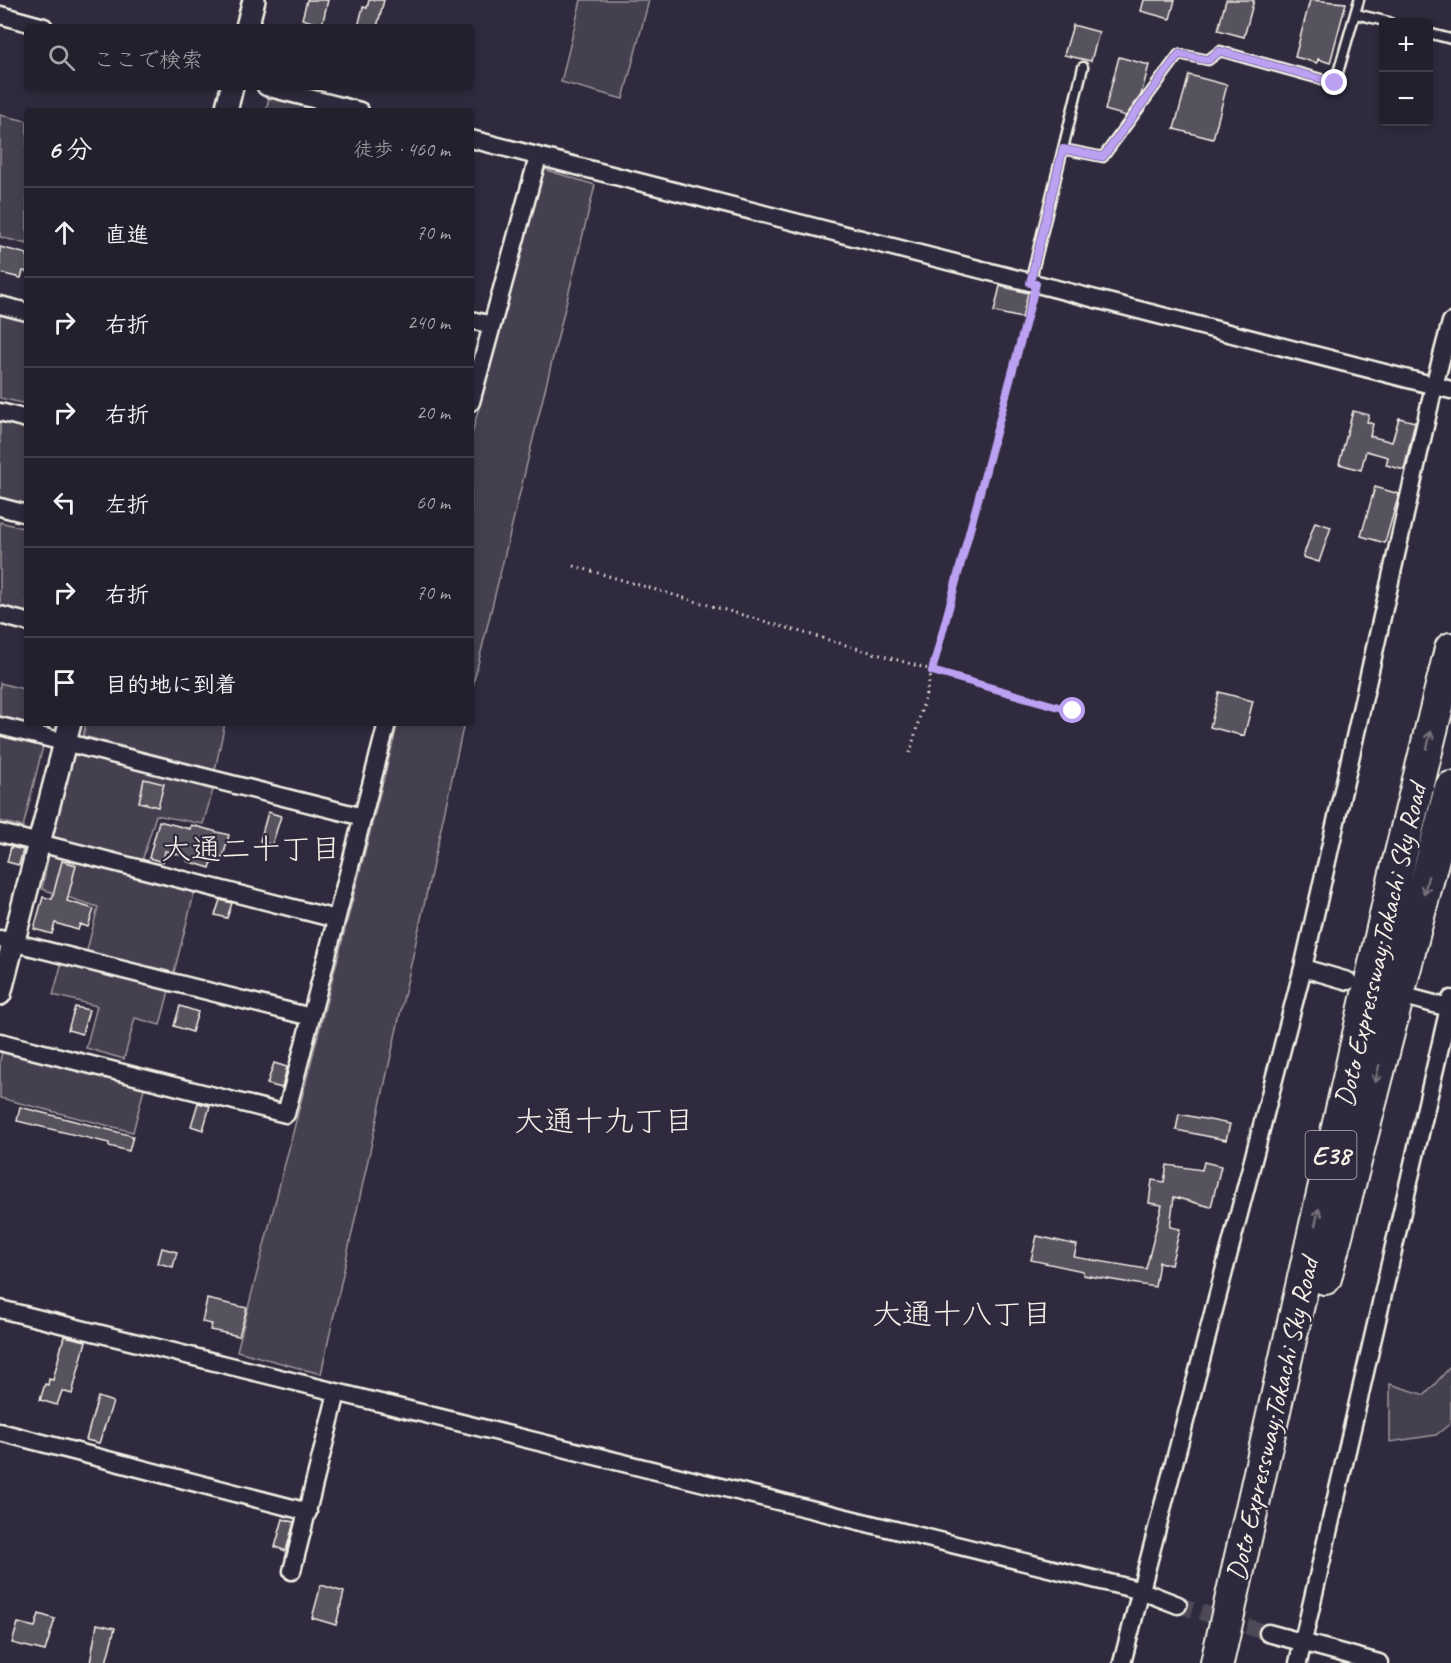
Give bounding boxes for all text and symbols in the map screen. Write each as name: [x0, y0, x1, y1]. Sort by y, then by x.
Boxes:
map controls: [1379, 18, 1433, 126]
button: +: [1379, 18, 1433, 72]
search box: [24, 24, 474, 90]
icon: search: [45, 41, 78, 74]
text: ここで検索: [93, 46, 203, 74]
route end: [1321, 69, 1347, 95]
button: −: [1379, 72, 1433, 126]
text: 6 分: [48, 133, 93, 166]
text: 徒歩 · 460 m: [354, 137, 450, 162]
icon: ahead: [48, 216, 81, 249]
text: 70 m: [416, 220, 450, 245]
text: 直進: [105, 221, 149, 249]
icon: right: [48, 306, 81, 339]
text: 240 m: [407, 310, 450, 335]
text: 右折: [105, 311, 149, 339]
icon: right: [48, 396, 81, 429]
text: 20 m: [416, 400, 450, 425]
text: 右折: [105, 401, 149, 429]
icon: left: [48, 486, 81, 519]
text: 60 m: [416, 490, 450, 515]
text: 左折: [105, 491, 149, 519]
icon: right: [48, 576, 81, 609]
text: 70 m: [416, 580, 450, 605]
text: 右折: [105, 581, 149, 609]
icon: arrive: [48, 666, 81, 699]
text: 目的地に到着: [105, 671, 237, 699]
route start: [1059, 697, 1085, 723]
one-way arrow: [1423, 731, 1435, 750]
street label: Doto Expressway;Tokachi Sky Road: [1326, 776, 1435, 1110]
district label: 大通二十丁目: [161, 830, 341, 868]
one-way arrow: [1420, 875, 1431, 894]
one-way arrow: [1371, 1064, 1383, 1083]
district label: 大通十九丁目: [514, 1102, 694, 1140]
road number: E38: [1306, 1131, 1356, 1179]
one-way arrow: [1312, 1207, 1324, 1226]
street label: Doto Expressway;Tokachi Sky Road: [1218, 1250, 1327, 1584]
district label: 大通十八丁目: [872, 1295, 1052, 1333]

